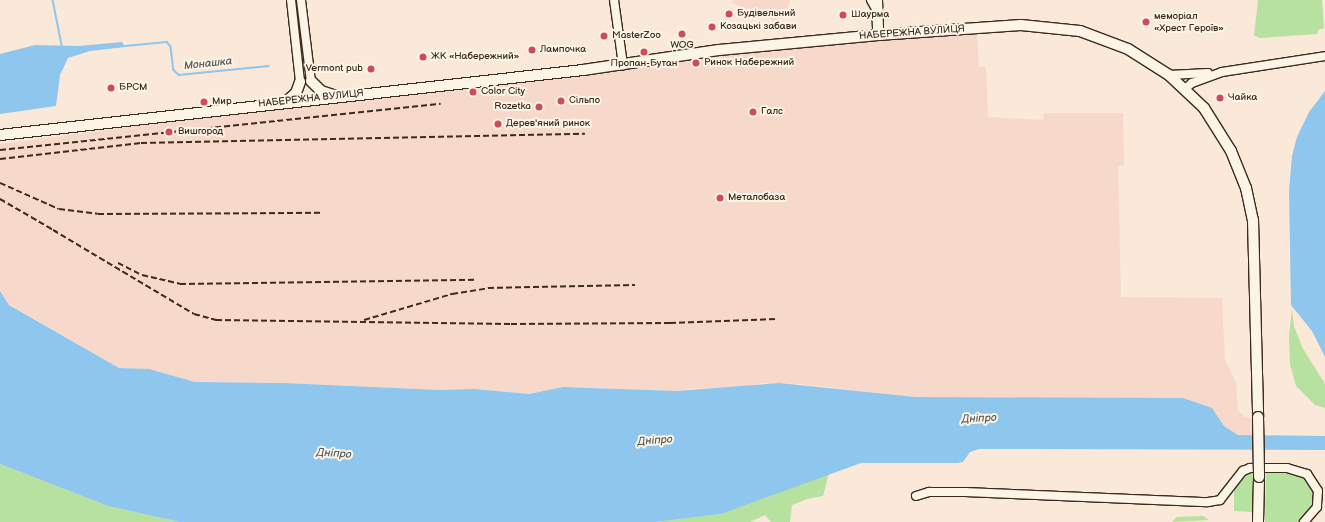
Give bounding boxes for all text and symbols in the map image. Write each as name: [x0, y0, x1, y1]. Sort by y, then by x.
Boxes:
place label: Будівельний: [737, 8, 795, 20]
marker: Будівельний: [724, 9, 734, 19]
place label: Шаурма: [851, 9, 889, 21]
marker: Шаурма: [838, 10, 848, 20]
place label: меморіал «Хрест Героїв»: [1154, 10, 1224, 34]
marker: меморіал «Хрест Героїв»: [1141, 17, 1151, 27]
place label: Козацькі забави: [720, 21, 797, 33]
marker: Козацькі забави: [707, 22, 717, 32]
street label: НАБЕРЕЖНА ВУЛИЦЯ: [859, 23, 965, 43]
marker: WOG: [677, 29, 687, 39]
place label: MasterZoo: [612, 30, 661, 42]
marker: MasterZoo: [599, 31, 609, 41]
place label: WOG: [670, 40, 694, 52]
place label: Лампочка: [540, 44, 586, 56]
marker: Лампочка: [527, 45, 537, 55]
marker: Пропан-Бутан: [639, 47, 649, 57]
place label: ЖК «Набережний»: [431, 51, 519, 63]
marker: ЖК «Набережний»: [418, 52, 428, 62]
water label: Монашка: [183, 55, 233, 73]
place label: Ринок Набережний: [704, 57, 794, 69]
place label: Пропан-Бутан: [611, 58, 677, 70]
marker: Ринок Набережний: [691, 58, 701, 68]
place label: Vermont pub: [306, 63, 363, 75]
marker: Vermont pub: [366, 64, 376, 74]
place label: БРСМ: [119, 82, 147, 94]
marker: БРСМ: [106, 83, 116, 93]
place label: Color City: [481, 86, 525, 98]
street label: НАБЕРЕЖНА ВУЛИЦЯ: [258, 87, 364, 111]
marker: Color City: [468, 87, 478, 97]
place label: Чайка: [1228, 92, 1257, 104]
marker: Чайка: [1215, 93, 1225, 103]
place label: Сільпо: [569, 95, 600, 107]
place label: Мир: [212, 96, 232, 108]
marker: Сільпо: [556, 96, 566, 106]
marker: Мир: [199, 97, 209, 107]
place label: Rozetka: [494, 101, 531, 113]
marker: Rozetka: [534, 102, 544, 112]
place label: Галс: [761, 106, 783, 118]
marker: Галс: [748, 107, 758, 117]
place label: Дерев'яний ринок: [506, 118, 590, 130]
marker: Дерев'яний ринок: [493, 119, 503, 129]
marker: Вишгород: [163, 126, 175, 138]
place label: Вишгород: [178, 126, 223, 138]
place label: Металобаза: [728, 192, 785, 204]
marker: Металобаза: [715, 193, 725, 203]
water label: Дніпро: [961, 411, 997, 427]
water label: Дніпро: [637, 433, 673, 449]
water label: Дніпро: [316, 446, 352, 462]

